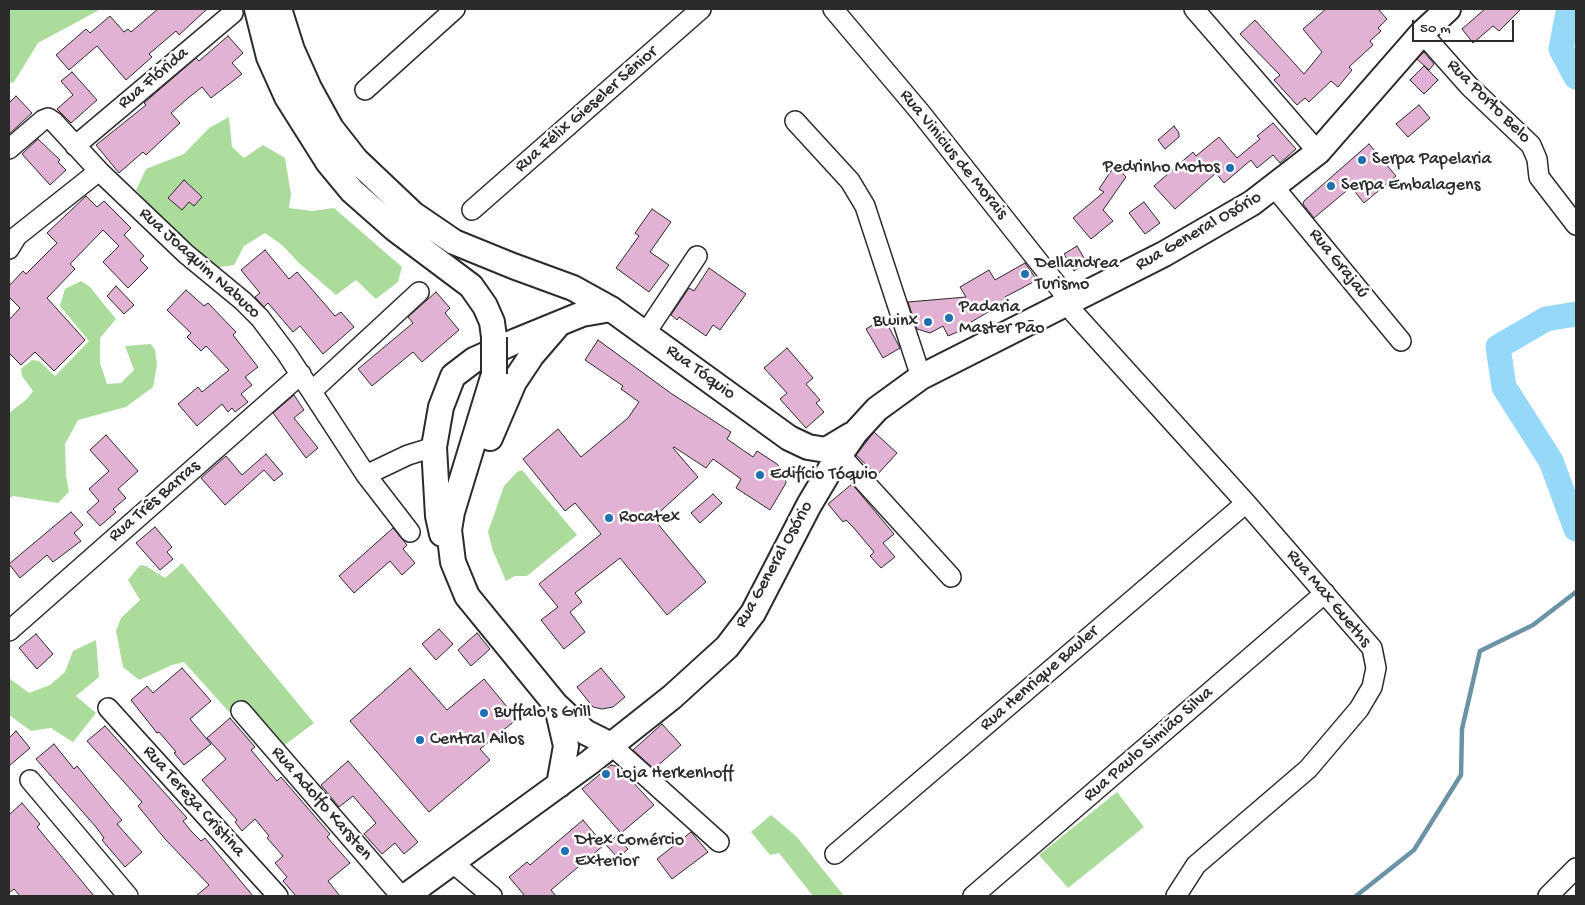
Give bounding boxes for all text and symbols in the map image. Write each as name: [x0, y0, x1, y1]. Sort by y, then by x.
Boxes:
scale bar: [1415, 10, 1518, 42]
text: 50 m: [1420, 20, 1451, 38]
street label: Rua Félix Gieseler Sênior: [511, 42, 663, 178]
street label: Rua Flórida: [114, 43, 194, 115]
street label: Rua Porto Belo: [1441, 55, 1535, 149]
street label: Rua Vinicius de Morais: [894, 86, 1012, 224]
place label: Serpa Papelaria: [1372, 149, 1491, 171]
marker: Serpa Papelaria: [1356, 154, 1368, 166]
place label: Pedrinho Motos: [1103, 157, 1220, 179]
marker: Pedrinho Motos: [1224, 162, 1236, 174]
place label: Serpa Embalagens: [1341, 175, 1480, 197]
marker: Serpa Embalagens: [1325, 180, 1337, 192]
street label: Rua General Osório: [1132, 187, 1266, 277]
street label: Rua Joaquim Nabuco: [134, 204, 264, 324]
street label: Rua Grajaú: [1303, 225, 1373, 303]
place label: Dellandrea Turismo: [1035, 253, 1119, 296]
marker: Dellandrea Turismo: [1019, 268, 1031, 280]
place label: Padaria Master Pão: [959, 297, 1045, 340]
place label: Bwinx: [873, 311, 918, 333]
marker: Padaria Master Pão: [943, 312, 955, 324]
marker: Bwinx: [922, 316, 934, 328]
street label: Rua Tóquio: [661, 340, 739, 406]
street label: Rua Três Barras: [105, 456, 205, 548]
place label: Edifício Tóquio: [770, 464, 877, 486]
marker: Edifício Tóquio: [754, 469, 766, 481]
street label: Rua General Osório: [731, 498, 819, 632]
place label: Rocatex: [619, 507, 680, 529]
marker: Rocatex: [603, 512, 615, 524]
street label: Rua Max Gueths: [1281, 546, 1375, 652]
street label: Rua Henrique Bauler: [976, 621, 1104, 737]
street label: Rua Paulo Simião Silva: [1080, 683, 1218, 807]
place label: Buffalo's Grill: [494, 702, 591, 724]
marker: Buffalo's Grill: [478, 707, 490, 719]
place label: Central Ailos: [430, 729, 524, 751]
marker: Central Ailos: [414, 734, 426, 746]
street label: Rua Tereza Cristina: [137, 742, 249, 862]
street label: Rua Adolfo Karsten: [266, 743, 376, 865]
place label: Loja Herkenhoff: [616, 763, 733, 785]
marker: Loja Herkenhoff: [600, 768, 612, 780]
place label: Dtex Comércio Exterior: [575, 830, 684, 872]
marker: Dtex Comércio Exterior: [559, 845, 571, 857]

